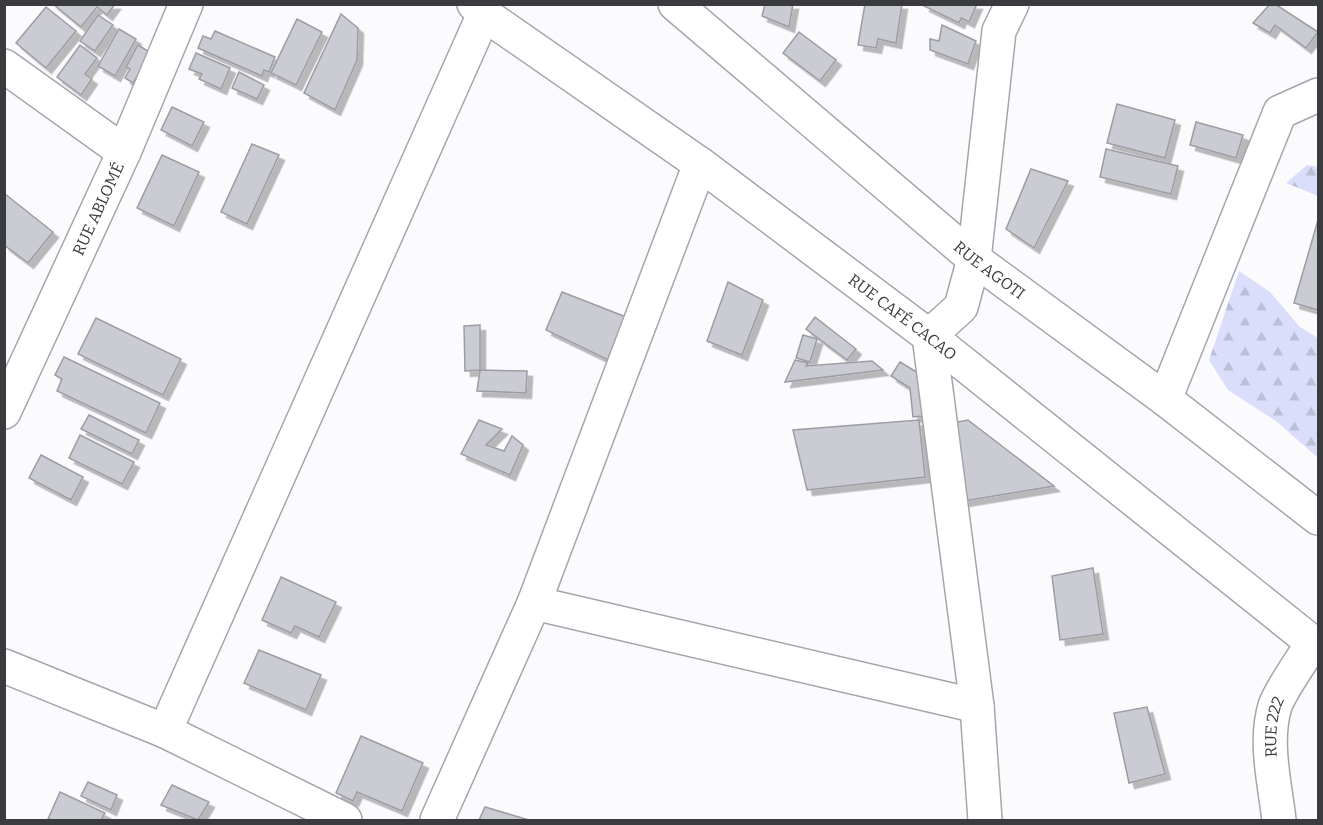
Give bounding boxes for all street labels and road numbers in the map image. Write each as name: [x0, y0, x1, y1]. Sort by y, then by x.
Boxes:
street label: RUE ABLOMÉ: [69, 159, 128, 258]
street label: RUE AGOTI: [950, 237, 1029, 303]
street label: RUE CAFÉ CACAO: [845, 270, 960, 364]
street label: RUE 222: [1261, 693, 1288, 758]

